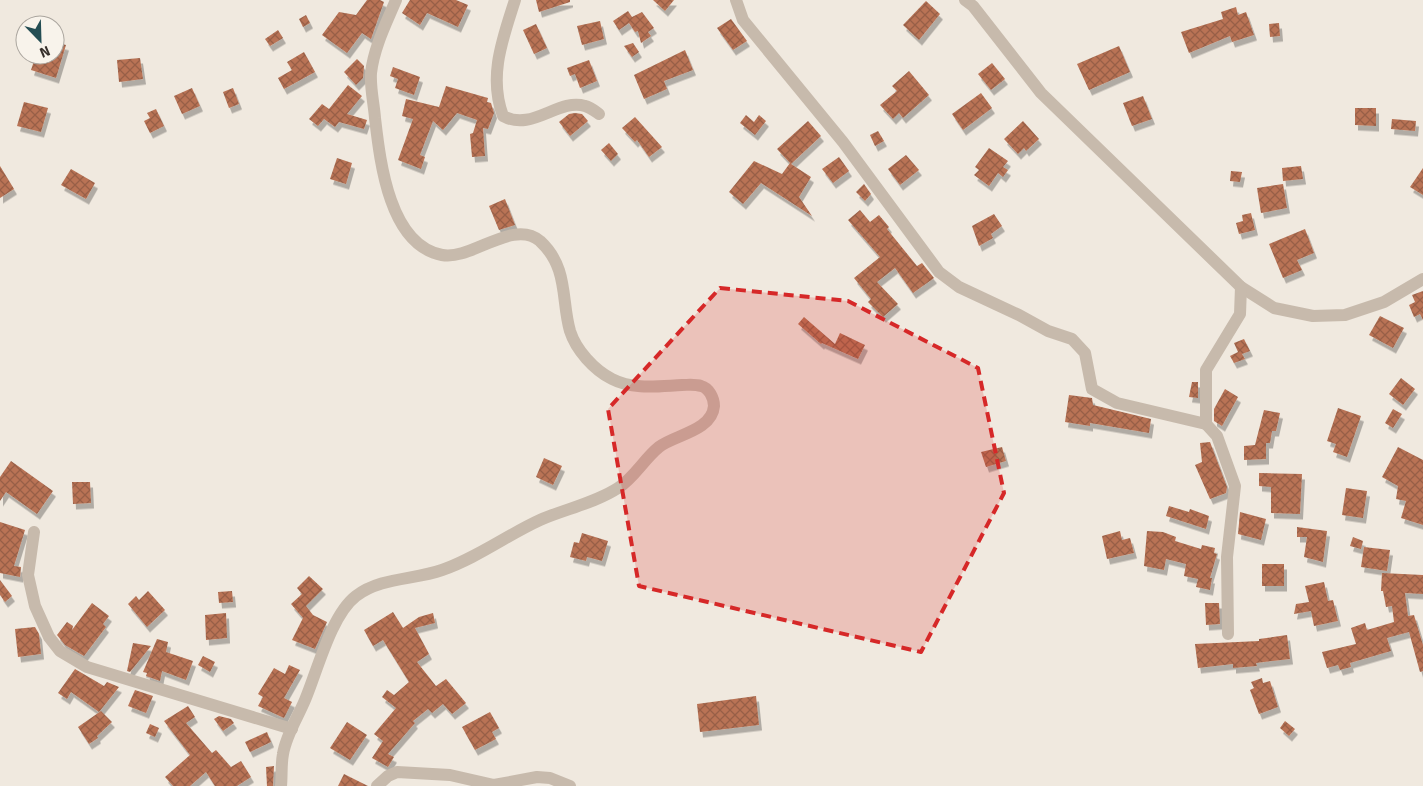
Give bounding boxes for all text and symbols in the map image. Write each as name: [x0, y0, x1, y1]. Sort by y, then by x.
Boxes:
north arrow: [15, 15, 65, 65]
text: N: [37, 42, 53, 61]

